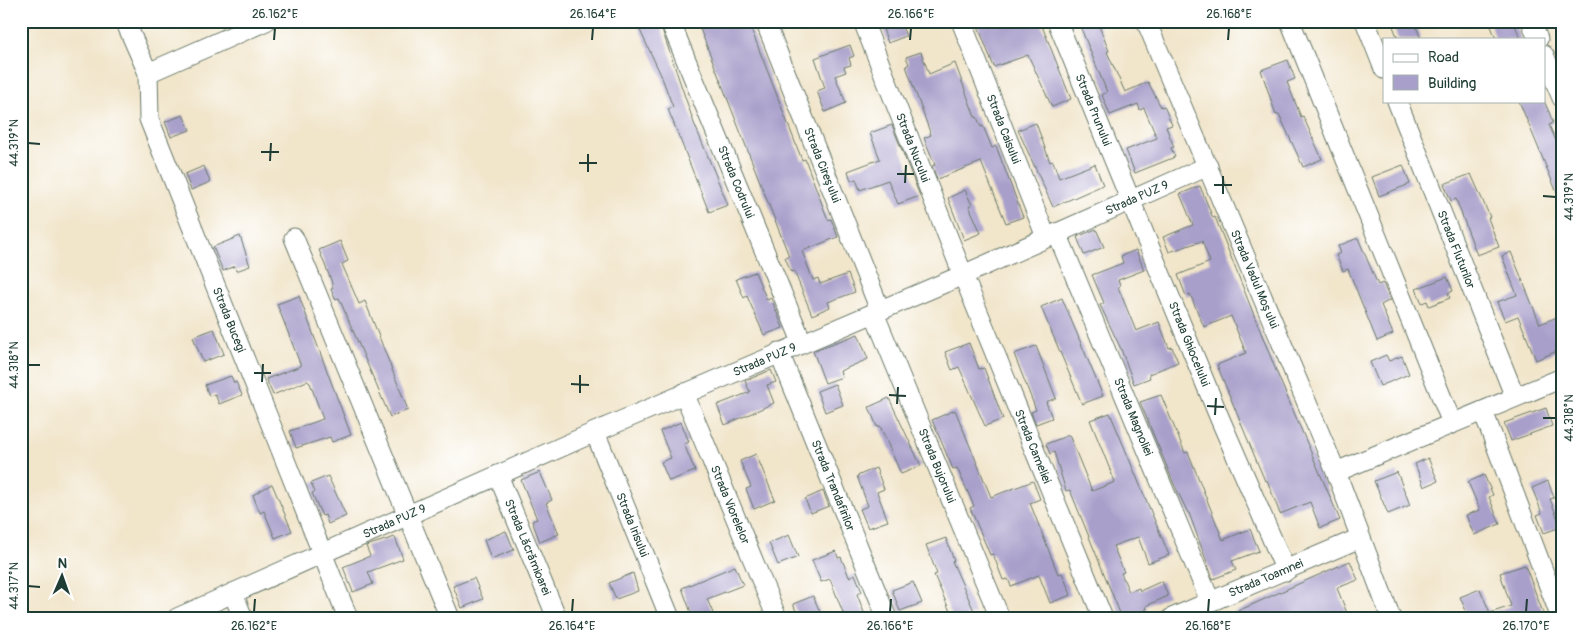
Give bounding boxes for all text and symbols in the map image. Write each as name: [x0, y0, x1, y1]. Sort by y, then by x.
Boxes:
text: 26.162°E: [252, 7, 298, 22]
text: 26.164°E: [570, 7, 616, 22]
text: 26.166°E: [888, 7, 934, 22]
text: 26.168°E: [1206, 7, 1252, 22]
legend: [1383, 38, 1546, 102]
text: Road: [1428, 48, 1459, 67]
street label: Strada Prunului: [1071, 72, 1114, 148]
text: Building: [1428, 74, 1476, 93]
street label: Strada Caisului: [983, 92, 1023, 166]
street label: Strada Nucului: [892, 111, 933, 185]
text: 44.319°N: [7, 119, 22, 167]
street label: Strada Cireșului: [800, 125, 844, 205]
street label: Strada Codrului: [714, 144, 757, 221]
text: 44.319°N: [1562, 173, 1577, 221]
street label: Strada PUZ 9: [1103, 178, 1171, 219]
street label: Strada Fluturilor: [1433, 209, 1478, 292]
street label: Strada Vadul Moșului: [1227, 228, 1282, 331]
street label: Strada Bucegi: [209, 285, 248, 355]
street label: Strada Ghiocelului: [1165, 300, 1213, 389]
street label: Strada PUZ 9: [731, 340, 799, 380]
text: 44.318°N: [7, 341, 22, 389]
street label: Strada Magnoliei: [1110, 376, 1156, 458]
text: 44.318°N: [1562, 394, 1577, 442]
street label: Strada Cameliei: [1011, 407, 1054, 486]
street label: Strada Bujorului: [914, 426, 959, 505]
street label: Strada Trandafirilor: [808, 438, 858, 534]
street label: Strada Viorelelor: [707, 463, 753, 547]
street label: Strada Irisului: [612, 491, 652, 559]
street label: Strada Lăcrămioarei: [501, 497, 554, 597]
street label: Strada PUZ 9: [361, 501, 428, 542]
north arrow: [38, 552, 88, 602]
text: N: [57, 555, 67, 572]
street label: Strada Toamnei: [1227, 556, 1306, 601]
text: 44.317°N: [7, 562, 22, 610]
text: 26.162°E: [231, 619, 277, 634]
text: 26.164°E: [549, 619, 595, 634]
text: 26.166°E: [867, 619, 913, 634]
text: 26.168°E: [1185, 619, 1231, 634]
text: 26.170°E: [1502, 619, 1550, 634]

